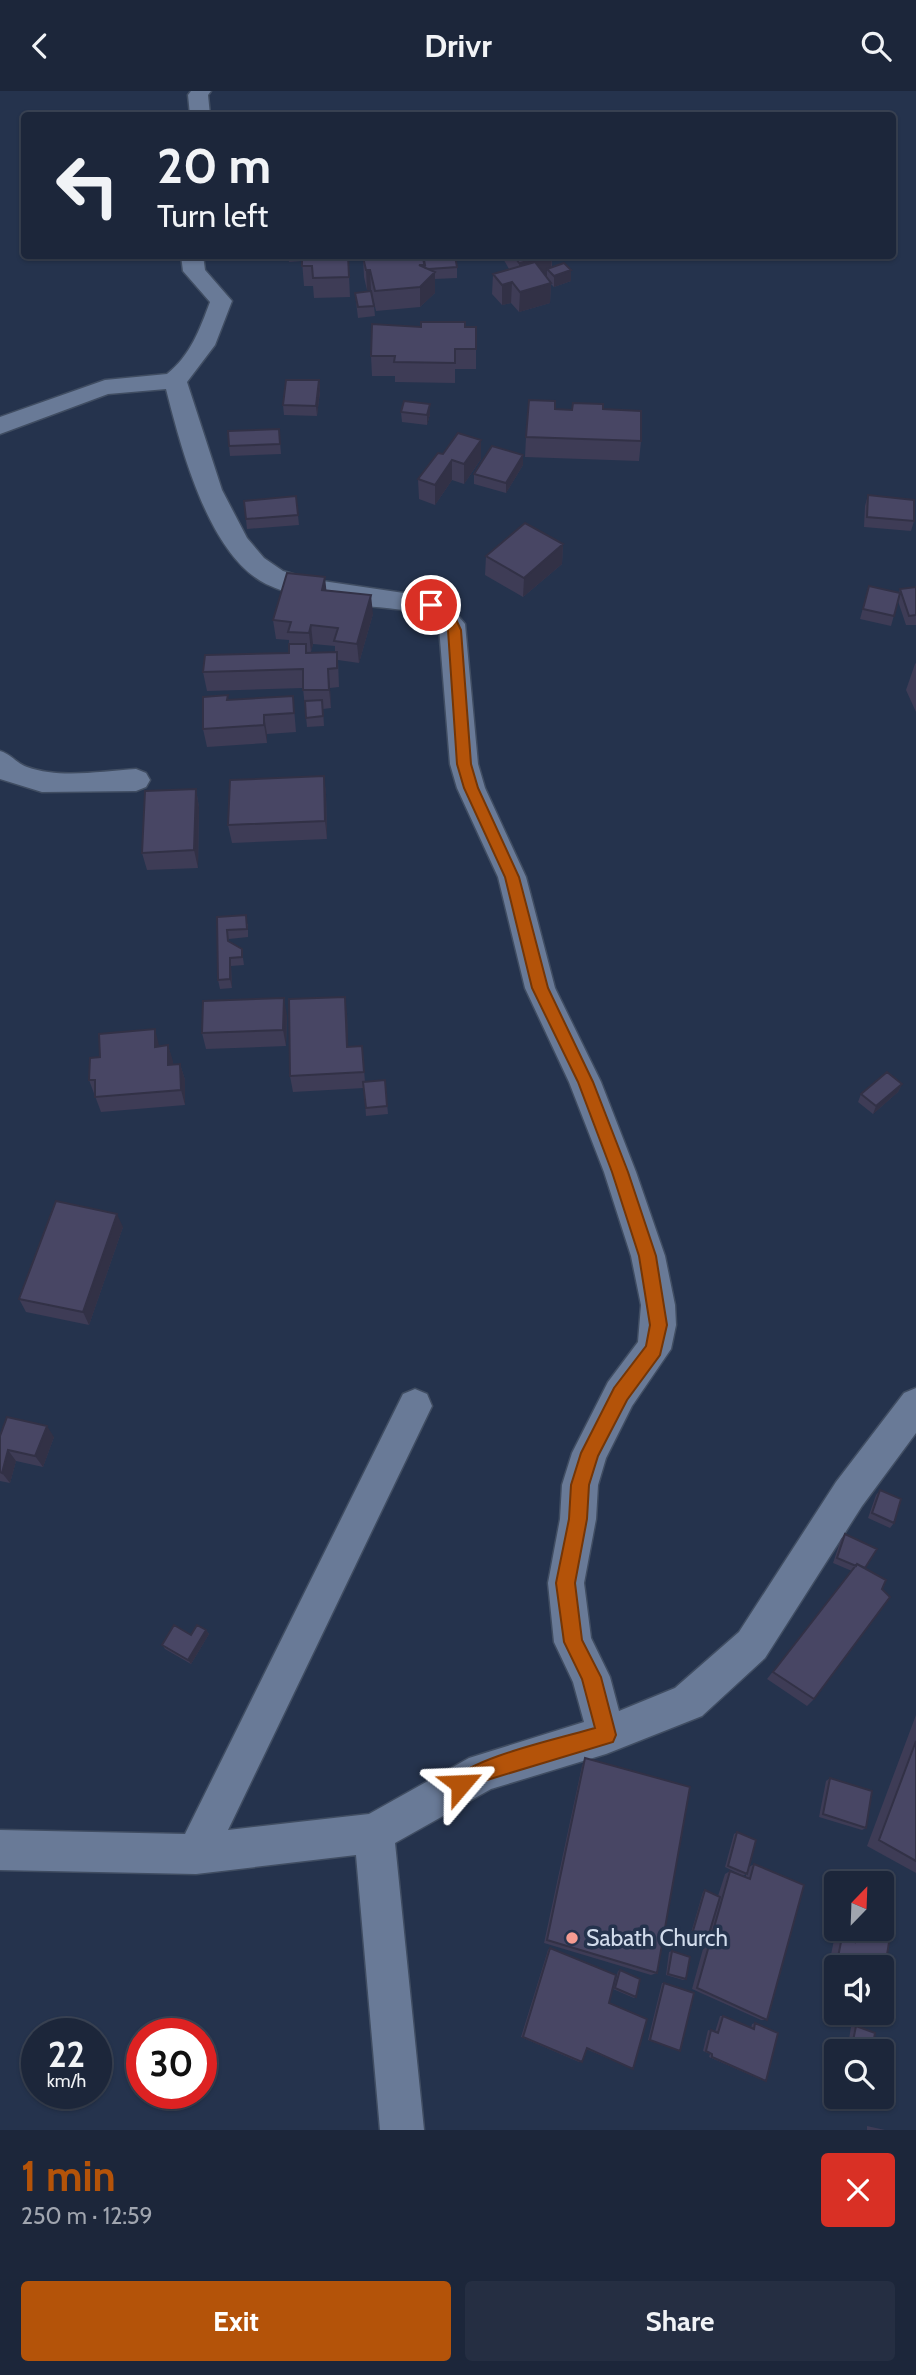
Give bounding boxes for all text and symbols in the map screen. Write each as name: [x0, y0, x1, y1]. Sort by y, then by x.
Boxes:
text: Drivr: [424, 26, 492, 65]
icon: back: [21, 27, 59, 65]
icon: search: [857, 27, 895, 65]
text: 20 m: [157, 136, 271, 195]
icon: left: [42, 140, 133, 231]
text: Turn left: [157, 196, 268, 235]
pin: [401, 575, 461, 635]
icon: arrive: [412, 586, 450, 624]
position arrow: [424, 1747, 498, 1821]
north arrow: [824, 1871, 894, 1941]
map controls: [824, 1871, 894, 2109]
place label: Sabath Church: [586, 1924, 728, 1952]
marker: Sabath Church: [564, 1930, 580, 1946]
button: sound: [824, 1955, 894, 2025]
speed limit sign: 30: [126, 2018, 217, 2109]
text: 22: [48, 2033, 85, 2076]
button: search: [824, 2039, 894, 2109]
text: km/h: [47, 2070, 86, 2092]
text: 1 min: [21, 2150, 116, 2202]
button: close: [821, 2153, 895, 2227]
text: 250 m · 12:59: [21, 2202, 153, 2230]
button: Exit: [21, 2281, 451, 2361]
button: Share: [465, 2281, 895, 2361]

